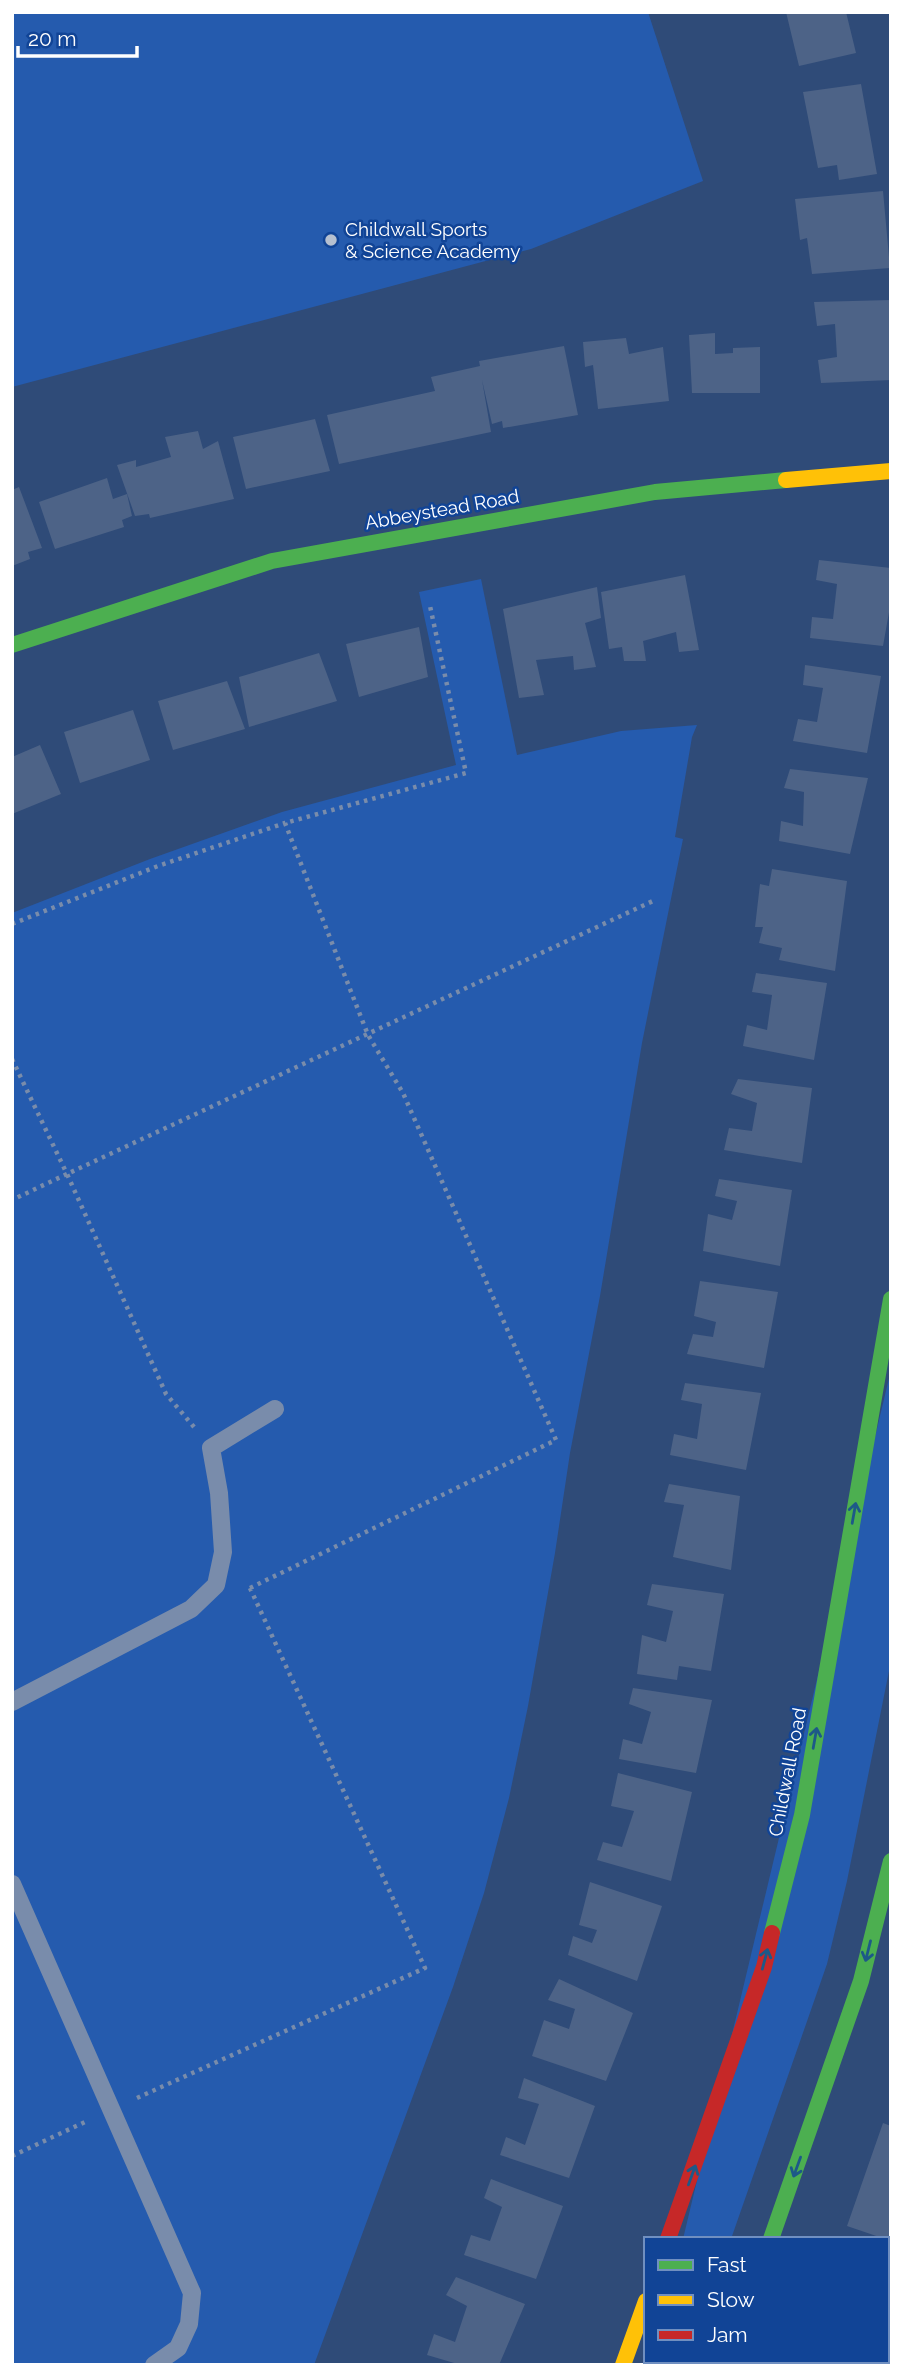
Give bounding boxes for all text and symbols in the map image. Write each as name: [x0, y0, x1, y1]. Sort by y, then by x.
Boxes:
scale bar: [18, 14, 136, 58]
text: 20 m: [28, 26, 76, 51]
place label: Childwall Sports & Science Academy: [345, 218, 520, 262]
marker: Childwall Sports & Science Academy: [323, 232, 339, 248]
street label: Abbeystead Road: [363, 485, 521, 533]
one-way arrow: [848, 1502, 861, 1525]
street label: Childwall Road: [764, 1706, 810, 1838]
one-way arrow: [809, 1727, 822, 1750]
one-way arrow: [861, 1939, 874, 1962]
one-way arrow: [760, 1949, 773, 1971]
one-way arrow: [790, 2156, 803, 2178]
one-way arrow: [687, 2164, 699, 2186]
legend: [644, 2237, 889, 2363]
text: Fast: [707, 2252, 747, 2277]
text: Slow: [707, 2287, 755, 2312]
text: Jam: [707, 2322, 748, 2347]

